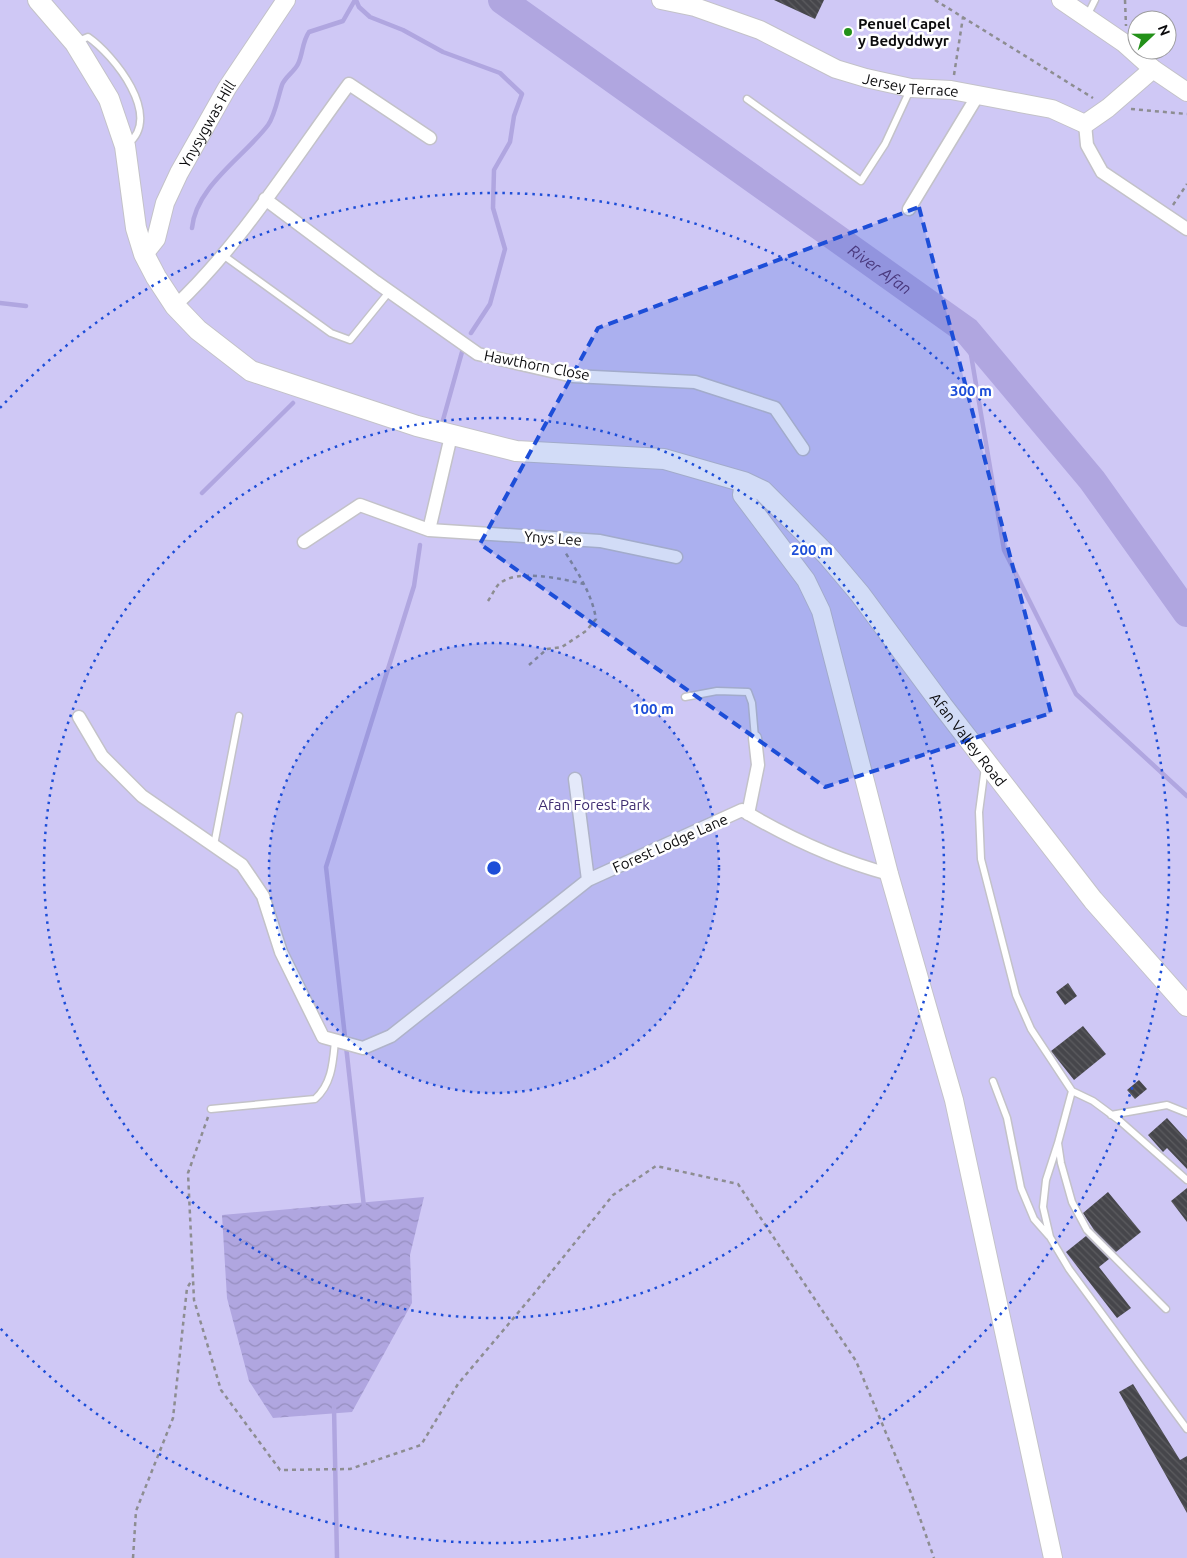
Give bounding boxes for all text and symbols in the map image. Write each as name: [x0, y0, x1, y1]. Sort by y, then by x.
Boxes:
north arrow: [1127, 10, 1177, 60]
place label: Penuel Capel y Bedyddwyr: [858, 15, 951, 49]
text: N: [1155, 22, 1173, 38]
marker: Penuel Capel y Bedyddwyr: [842, 26, 854, 38]
street label: Jersey Terrace: [861, 69, 960, 100]
street label: Ynysygwas Hill: [175, 77, 238, 170]
water label: River Afan: [845, 241, 915, 298]
street label: Hawthorn Close: [483, 346, 591, 384]
text: 300 m: [950, 382, 992, 399]
street label: Ynys Lee: [523, 527, 583, 549]
text: 200 m: [791, 541, 833, 558]
street label: Afan Valley Road: [927, 689, 1010, 789]
text: 100 m: [632, 700, 674, 717]
park label: Afan Forest Park: [538, 796, 650, 813]
street label: Forest Lodge Lane: [610, 810, 730, 876]
centre of rings: [485, 859, 503, 877]

